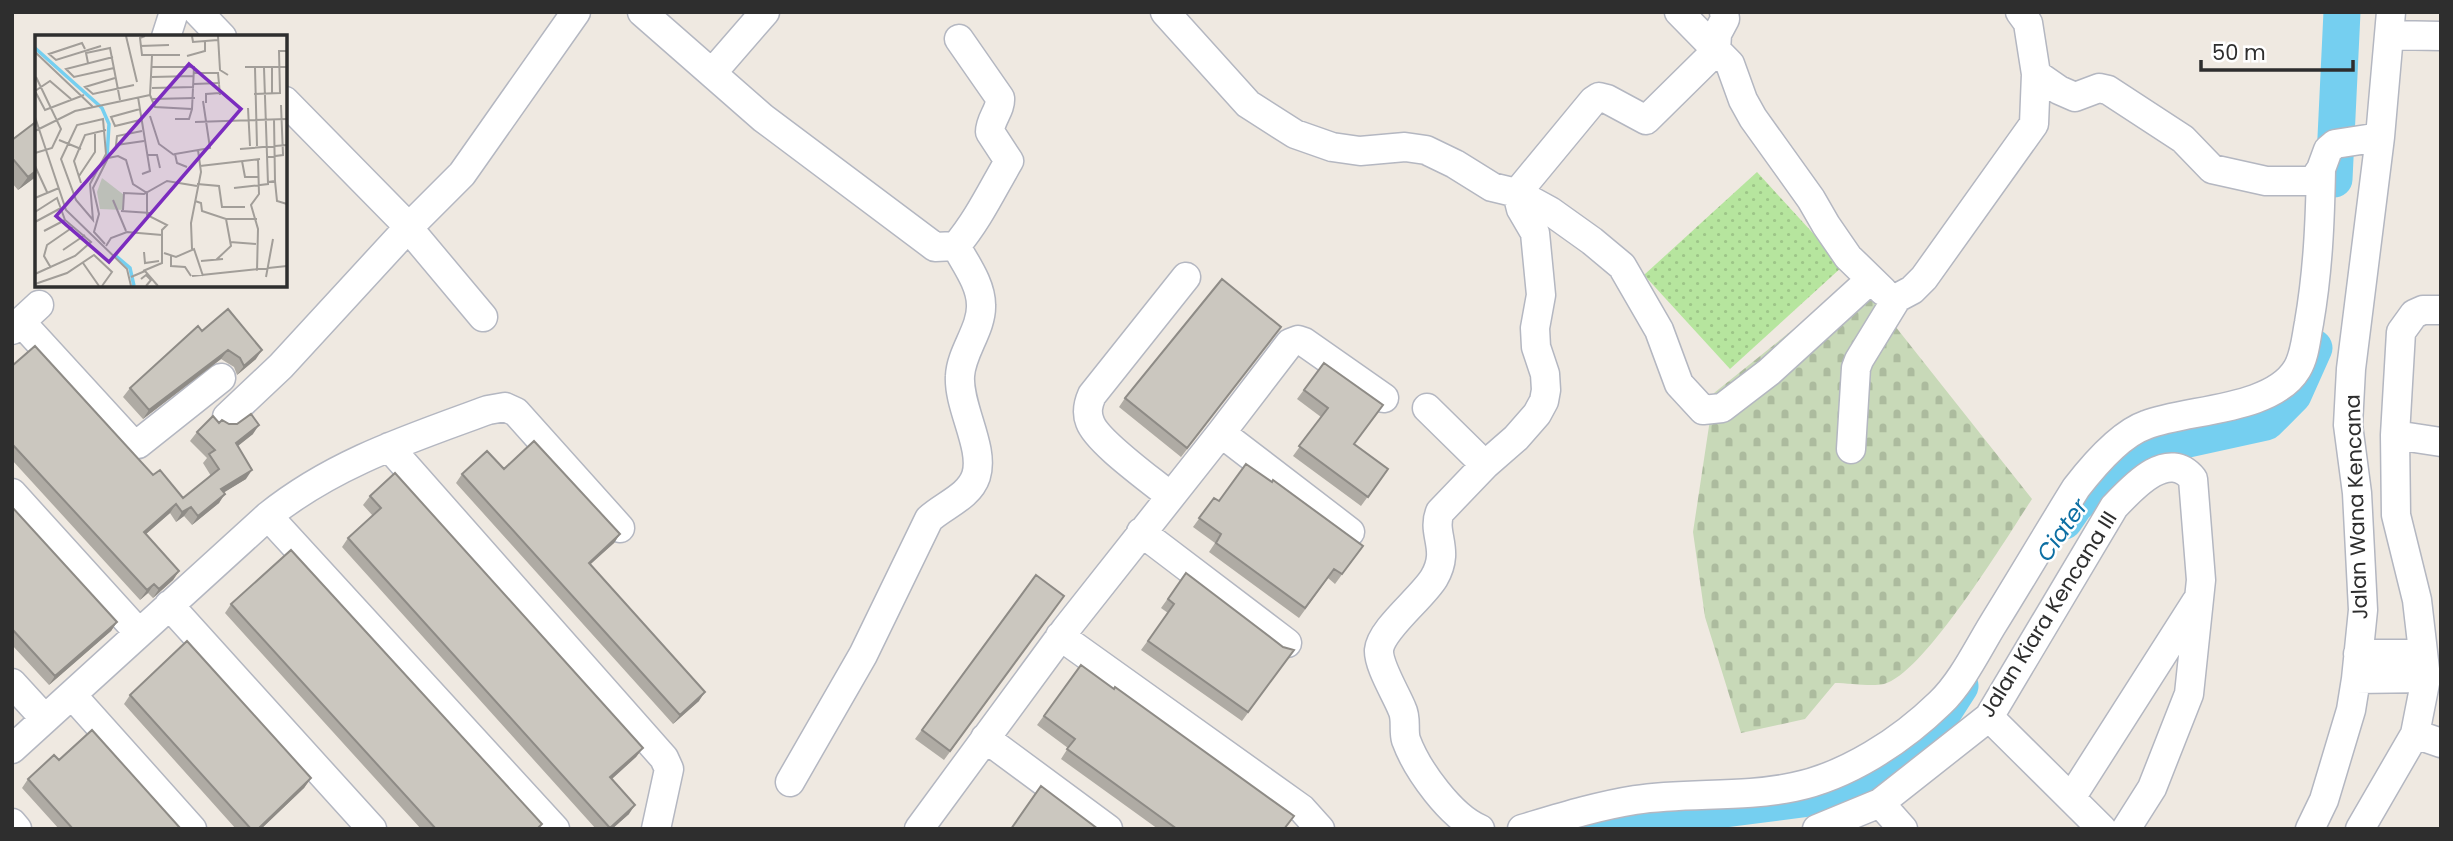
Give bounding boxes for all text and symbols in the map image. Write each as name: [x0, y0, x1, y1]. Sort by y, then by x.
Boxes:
scale bar: [2201, 28, 2353, 72]
inset map: [35, 35, 287, 287]
text: 50 m: [2212, 38, 2266, 67]
street label: Jalan Wana Kencana: [2338, 394, 2374, 620]
water label: Ciater: [2029, 491, 2096, 568]
street label: Jalan Kiara Kencana III: [1973, 505, 2123, 723]

